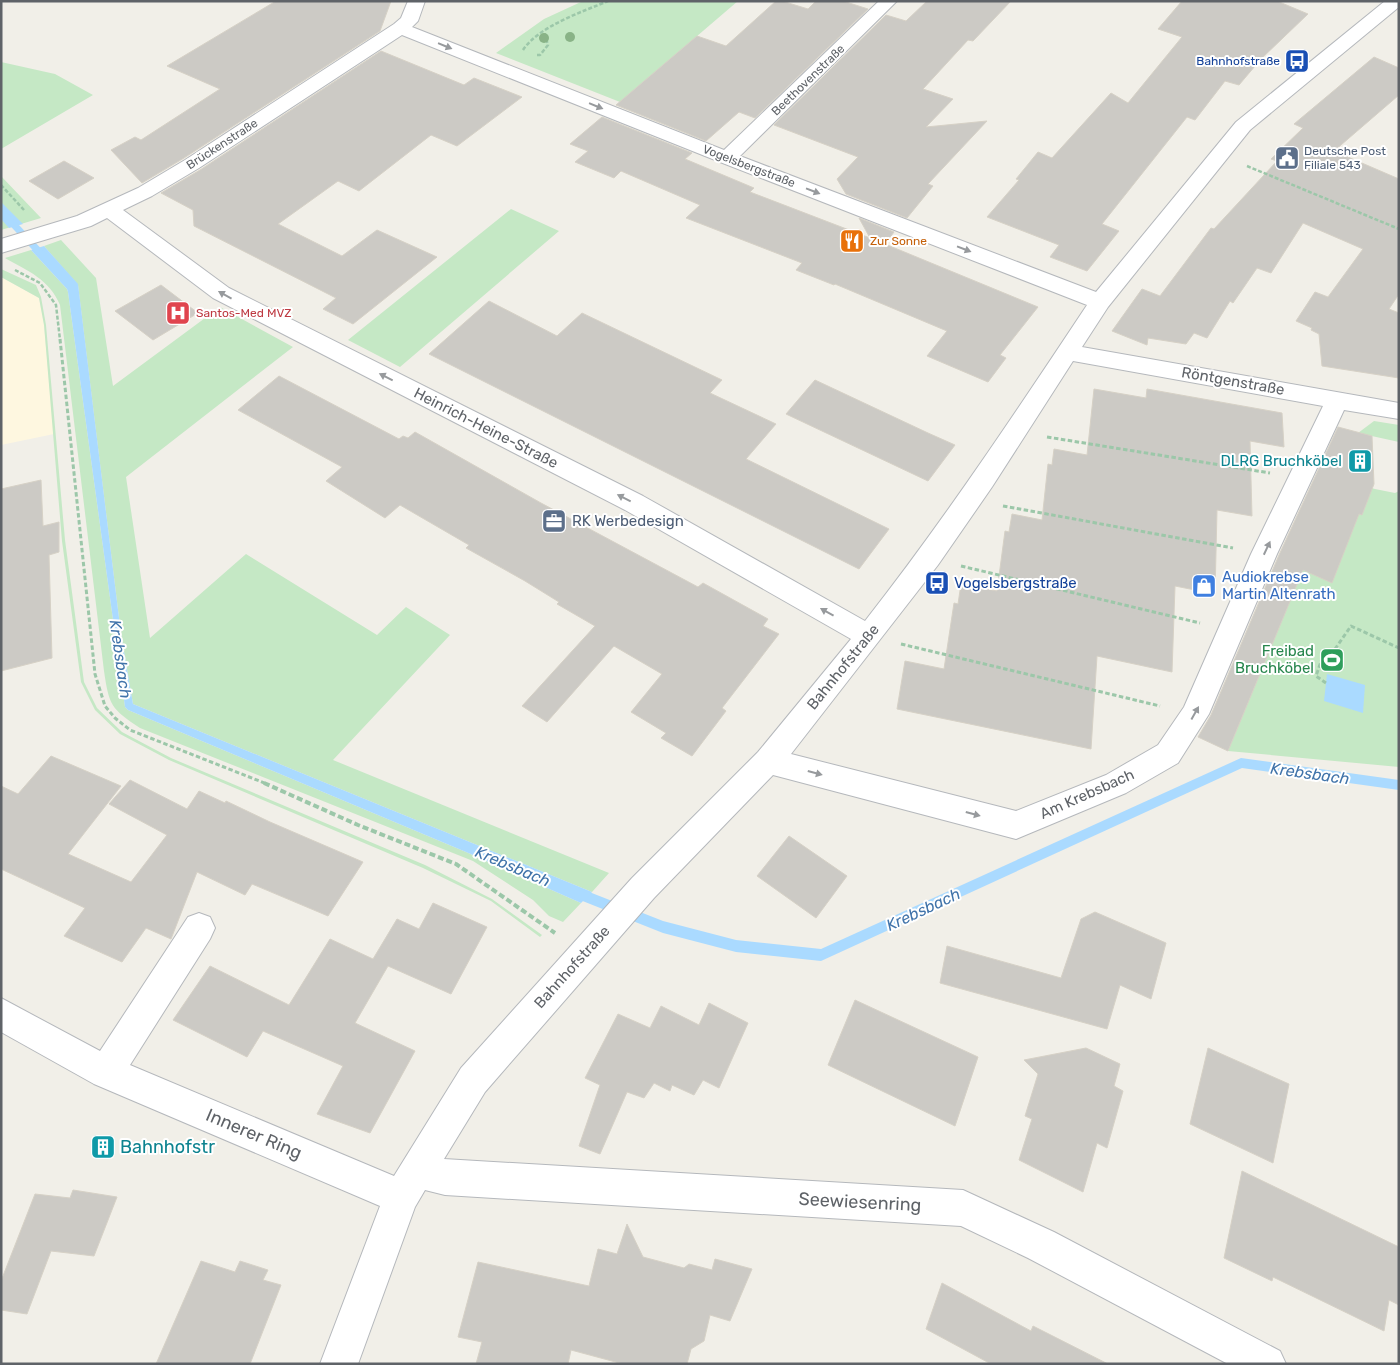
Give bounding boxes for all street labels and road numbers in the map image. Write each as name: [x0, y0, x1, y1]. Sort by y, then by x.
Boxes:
street label: Beethovenstraße: [769, 41, 848, 118]
street label: Brückenstraße: [184, 116, 260, 172]
street label: Vogelsbergstraße: [701, 142, 798, 190]
street label: Röntgenstraße: [1180, 363, 1286, 399]
street label: Heinrich-Heine-Straße: [411, 384, 561, 472]
street label: Bahnhofstraße: [803, 621, 883, 713]
street label: Am Krebsbach: [1037, 765, 1137, 823]
street label: Bahnhofstraße: [530, 922, 614, 1012]
street label: Innerer Ring: [203, 1104, 305, 1164]
street label: Seewiesenring: [798, 1188, 922, 1216]

